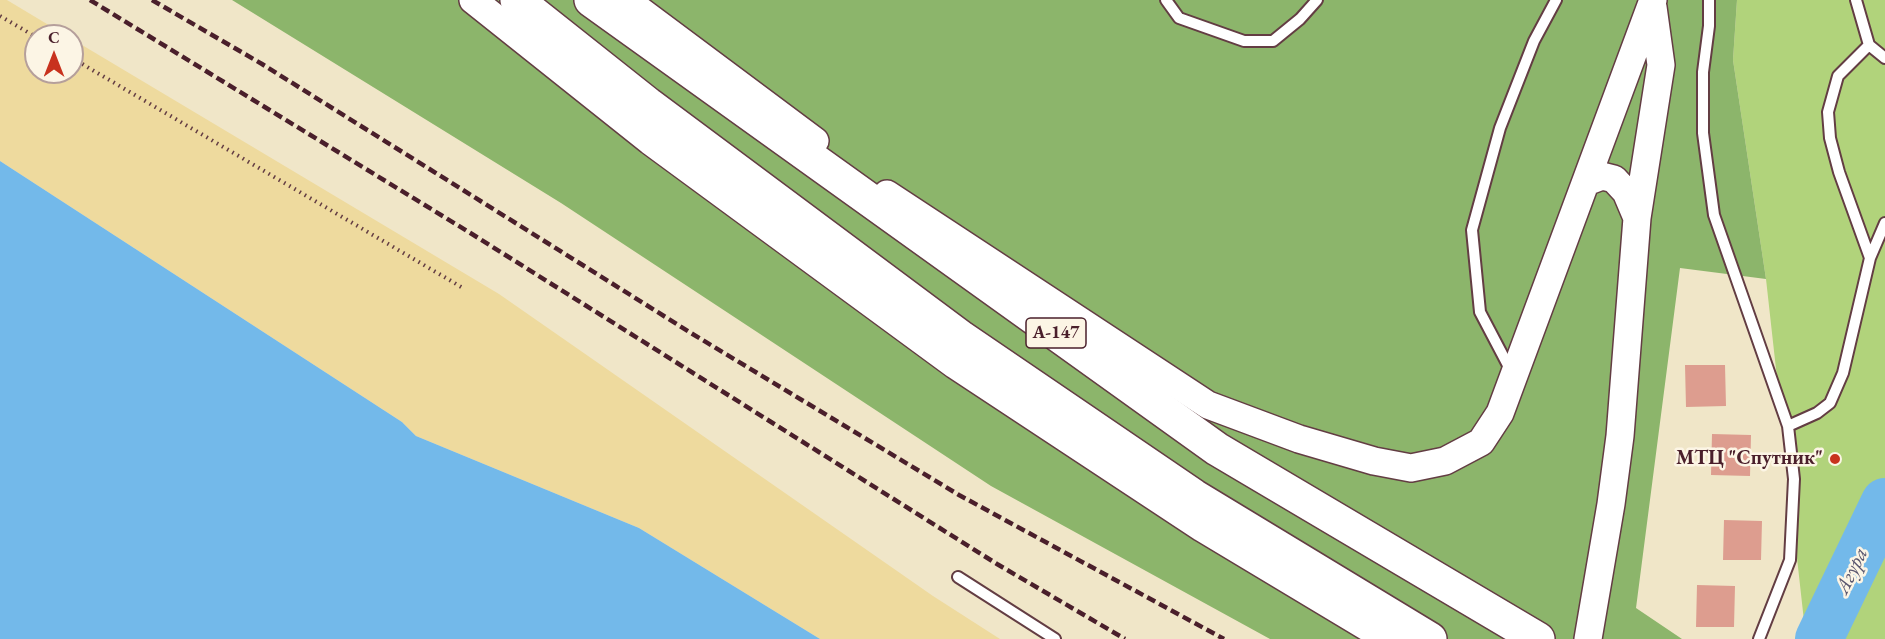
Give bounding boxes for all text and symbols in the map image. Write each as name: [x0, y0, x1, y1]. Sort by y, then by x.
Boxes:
north arrow: [24, 24, 84, 84]
text: С: [48, 27, 60, 48]
road number: А-147: [1026, 318, 1086, 348]
place label: МТЦ "Спутник": [1676, 447, 1823, 471]
marker: МТЦ "Спутник": [1828, 452, 1842, 466]
water label: Агура: [1830, 544, 1874, 598]

